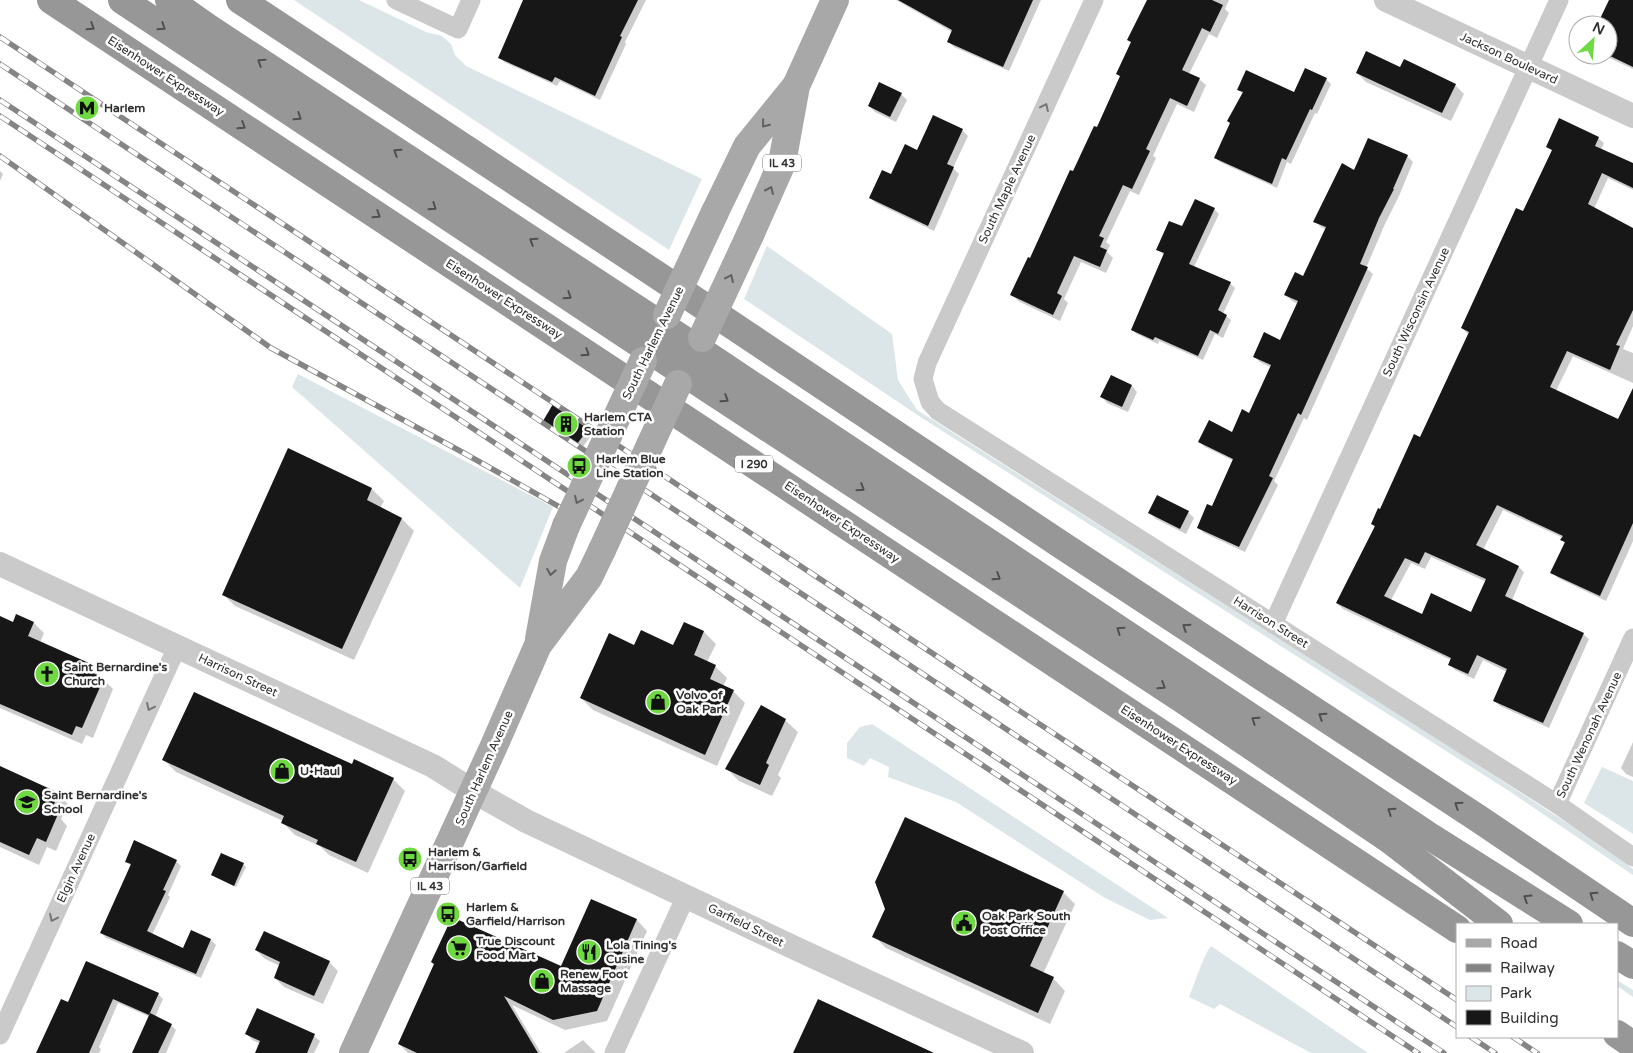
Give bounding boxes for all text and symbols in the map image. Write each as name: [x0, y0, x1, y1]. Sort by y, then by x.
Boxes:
north arrow: [1568, 15, 1618, 65]
text: N: [1590, 19, 1607, 39]
one-way arrow: [86, 21, 95, 30]
one-way arrow: [157, 21, 166, 30]
street label: Jackson Boulevard: [1458, 29, 1560, 87]
street label: Eisenhower Expressway: [105, 33, 227, 119]
one-way arrow: [257, 59, 266, 69]
metro station icon: Harlem: [74, 95, 100, 121]
place label: Harlem: [104, 101, 145, 115]
one-way arrow: [1038, 103, 1049, 112]
one-way arrow: [292, 111, 301, 120]
one-way arrow: [762, 118, 771, 127]
one-way arrow: [236, 120, 245, 129]
street label: South Maple Avenue: [976, 132, 1039, 246]
one-way arrow: [393, 148, 402, 158]
road number: IL 43: [763, 154, 801, 172]
one-way arrow: [763, 186, 774, 195]
one-way arrow: [428, 200, 437, 210]
one-way arrow: [372, 209, 381, 218]
one-way arrow: [529, 237, 538, 247]
street label: South Wisconsin Avenue: [1380, 245, 1452, 379]
street label: Eisenhower Expressway: [443, 256, 565, 342]
one-way arrow: [723, 274, 734, 283]
street label: South Harlem Avenue: [619, 284, 687, 402]
one-way arrow: [563, 290, 572, 300]
one-way arrow: [580, 347, 590, 356]
one-way arrow: [719, 393, 729, 402]
place label: Harlem CTA Station: [584, 410, 652, 438]
building icon: Harlem CTA Station: [553, 411, 579, 437]
place label: Harlem Blue Line Station: [596, 452, 666, 480]
bus stop icon: Harlem Blue Line Station: [566, 453, 592, 479]
road number: I 290: [735, 456, 773, 472]
street label: Eisenhower Expressway: [782, 478, 903, 566]
one-way arrow: [856, 482, 865, 492]
one-way arrow: [574, 495, 585, 504]
one-way arrow: [546, 568, 556, 576]
one-way arrow: [991, 571, 1000, 581]
street label: Harrison Street: [1231, 593, 1311, 651]
one-way arrow: [1182, 623, 1191, 633]
one-way arrow: [1117, 627, 1126, 636]
street label: Harrison Street: [196, 651, 280, 700]
place label: Saint Bernardine's Church: [64, 660, 167, 688]
church icon: Saint Bernardine's Church: [34, 661, 60, 687]
street label: South Wenonah Avenue: [1554, 670, 1624, 800]
one-way arrow: [1156, 680, 1166, 689]
place label: Volvo of Oak Park: [676, 688, 728, 716]
shop icon: Volvo of Oak Park: [645, 689, 671, 715]
one-way arrow: [145, 702, 156, 711]
street label: Eisenhower Expressway: [1118, 702, 1240, 788]
street label: South Harlem Avenue: [452, 708, 516, 828]
one-way arrow: [1318, 713, 1327, 722]
one-way arrow: [1252, 717, 1261, 727]
shop icon: U-Haul: [269, 758, 295, 784]
place label: U-Haul: [300, 764, 340, 778]
place label: Saint Bernardine's School: [44, 788, 147, 816]
school or university icon: Saint Bernardine's School: [14, 789, 40, 815]
one-way arrow: [1454, 802, 1463, 811]
one-way arrow: [1387, 808, 1396, 817]
street label: Elgin Avenue: [54, 831, 98, 905]
place label: Harlem & Harrison/Garfield: [428, 845, 527, 873]
bus stop icon: Harlem & Harrison/Garfield: [397, 846, 423, 872]
road number: IL 43: [411, 878, 449, 894]
one-way arrow: [1589, 892, 1598, 901]
one-way arrow: [1524, 895, 1533, 905]
place label: Harlem & Garfield/Harrison: [466, 900, 565, 928]
bus stop icon: Harlem & Garfield/Harrison: [435, 901, 461, 927]
street label: Garfield Street: [706, 901, 787, 950]
place label: Oak Park South Post Office: [982, 909, 1071, 937]
public building icon: Oak Park South Post Office: [951, 910, 977, 936]
one-way arrow: [49, 913, 60, 922]
legend: [1456, 923, 1618, 1038]
place label: True Discount Food Mart: [475, 934, 555, 962]
text: Road: [1500, 934, 1538, 952]
supermarket icon: True Discount Food Mart: [446, 935, 472, 961]
place label: Lola Tining's Cusine: [606, 938, 677, 966]
restaurant icon: Lola Tining's Cusine: [576, 939, 602, 965]
text: Railway: [1500, 959, 1555, 977]
place label: Renew Foot Massage: [560, 967, 628, 996]
shop icon: Renew Foot Massage: [529, 968, 555, 994]
text: Park: [1500, 984, 1532, 1002]
text: Building: [1500, 1009, 1559, 1027]

